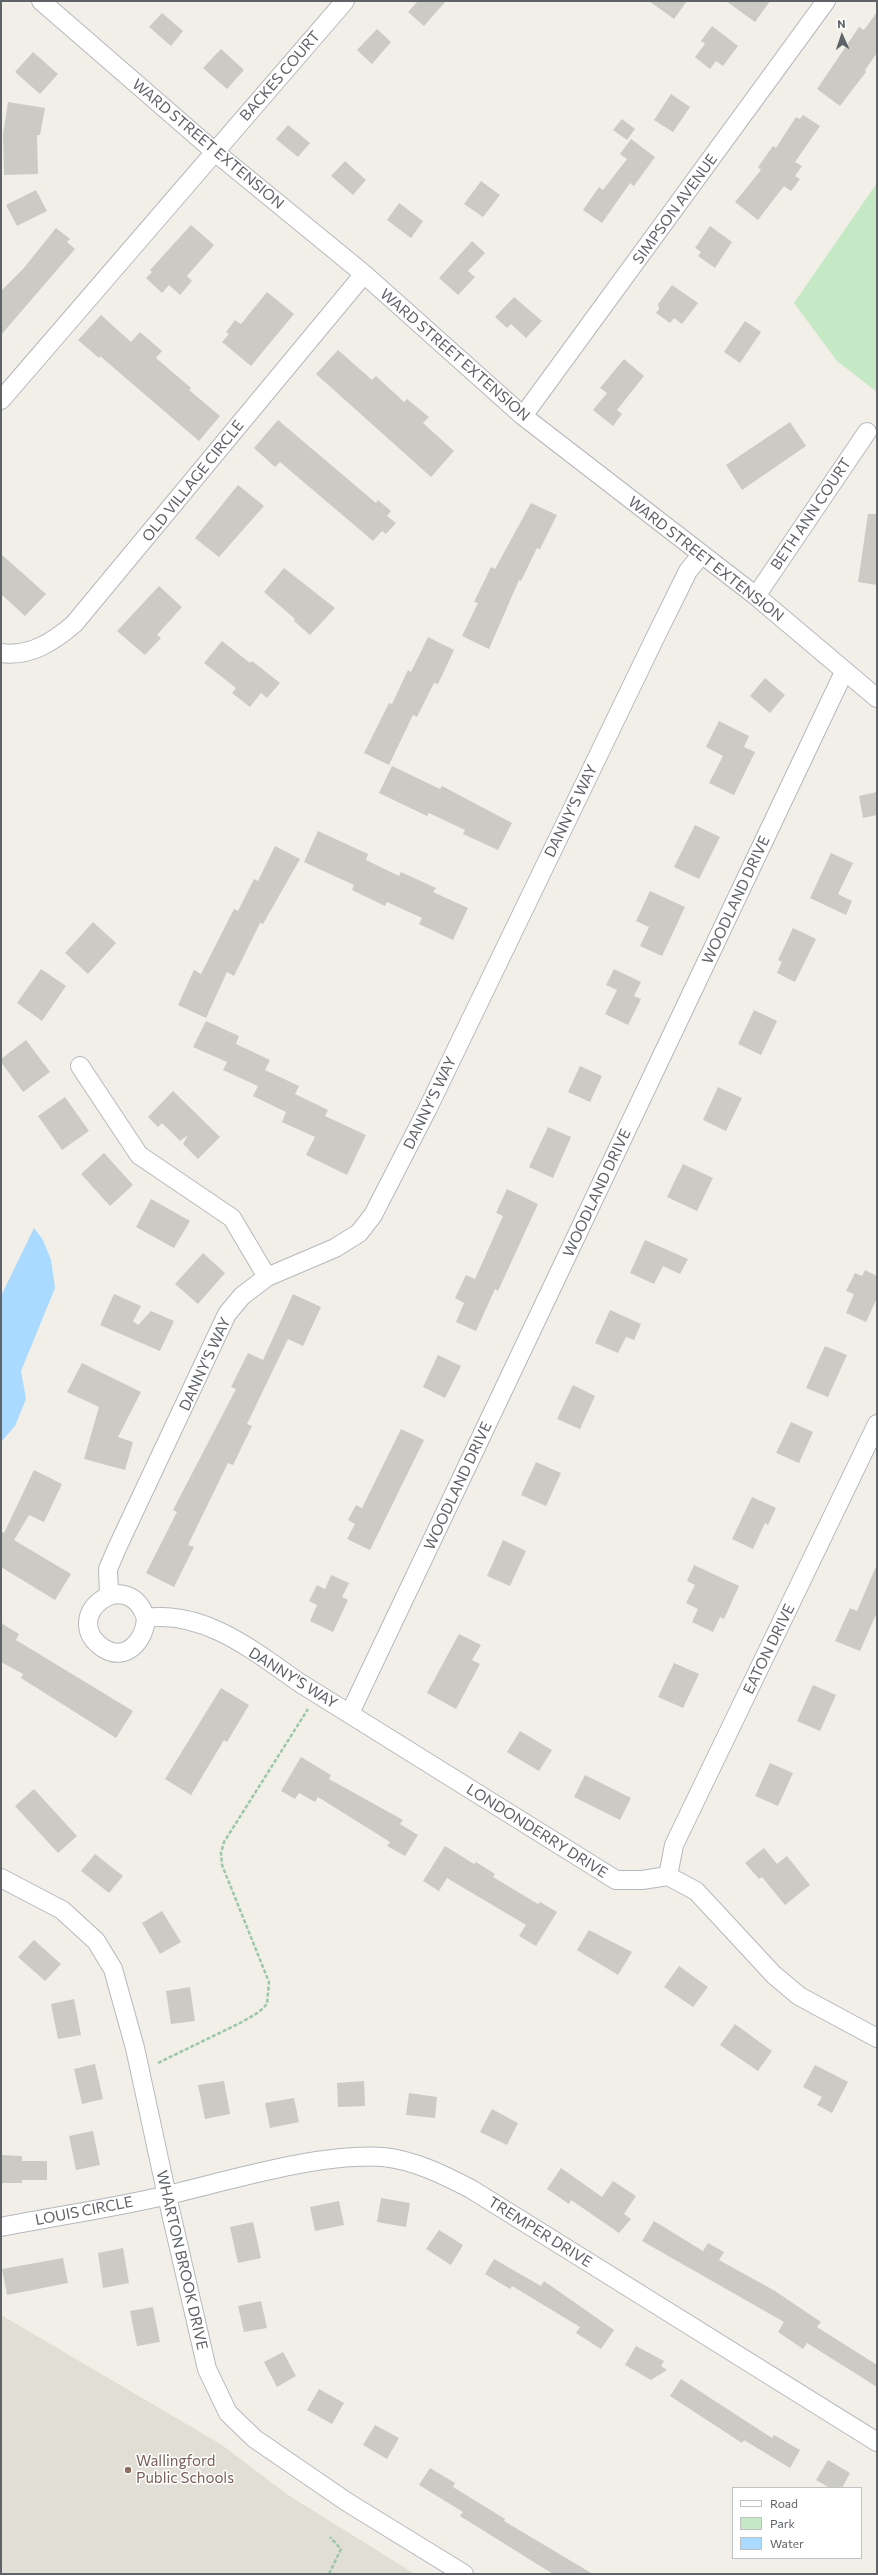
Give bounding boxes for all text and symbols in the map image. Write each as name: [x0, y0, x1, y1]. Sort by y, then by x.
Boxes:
north arrow: [822, 16, 862, 56]
text: N: [837, 17, 846, 30]
street label: BACKES COURT: [236, 27, 324, 125]
street label: WARD STREET EXTENSION: [128, 75, 288, 213]
street label: SIMPSON AVENUE: [629, 150, 721, 268]
street label: WARD STREET EXTENSION: [376, 285, 534, 425]
street label: OLD VILLAGE CIRCLE: [138, 417, 248, 545]
street label: BETH ANN COURT: [767, 455, 855, 573]
street label: WARD STREET EXTENSION: [625, 493, 787, 625]
street label: DANNY'S WAY: [541, 762, 601, 860]
street label: WOODLAND DRIVE: [698, 833, 774, 967]
street label: DANNY'S WAY: [400, 1054, 460, 1152]
street label: WOODLAND DRIVE: [559, 1126, 635, 1260]
street label: DANNY'S WAY: [175, 1314, 235, 1414]
street label: WOODLAND DRIVE: [420, 1419, 496, 1553]
street label: EATON DRIVE: [739, 1601, 799, 1697]
street label: DANNY'S WAY: [245, 1644, 341, 1712]
street label: LONDONDERRY DRIVE: [463, 1780, 611, 1882]
street label: WHARTON BROOK DRIVE: [153, 2169, 211, 2351]
street label: LOUIS CIRCLE: [33, 2193, 135, 2229]
street label: TREMPER DRIVE: [485, 2193, 595, 2271]
place label: Wallingford Public Schools: [136, 2452, 234, 2487]
marker: Wallingford Public Schools: [123, 2465, 133, 2475]
legend: [732, 2487, 862, 2559]
text: Road: [770, 2496, 798, 2510]
text: Park: [770, 2516, 795, 2530]
text: Water: [770, 2536, 804, 2550]

